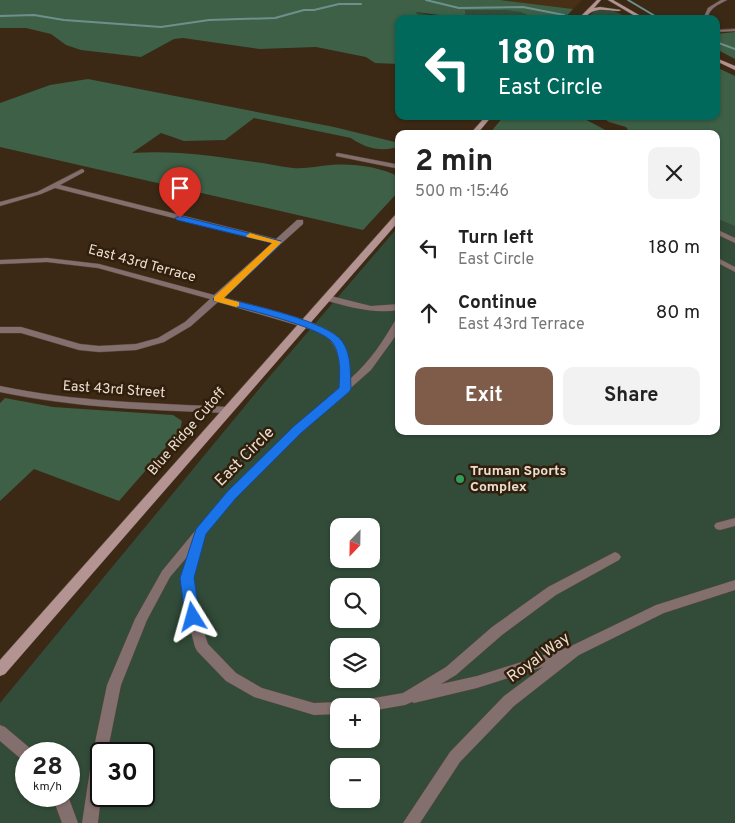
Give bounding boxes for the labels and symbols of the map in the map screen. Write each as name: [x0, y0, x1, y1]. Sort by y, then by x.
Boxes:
pin: [159, 167, 201, 218]
street label: East 43rd Terrace: [86, 241, 198, 287]
street label: East 43rd Street: [62, 378, 166, 402]
street label: Blue Ridge Cutoff: [144, 384, 230, 479]
street label: East Circle: [211, 423, 279, 491]
place label: Truman Sports Complex: [470, 463, 566, 496]
marker: Truman Sports Complex: [454, 473, 466, 485]
north arrow: [330, 518, 380, 568]
position arrow: [166, 590, 218, 642]
street label: Royal Way: [504, 628, 574, 688]
speed limit sign: 30: [90, 742, 155, 807]

